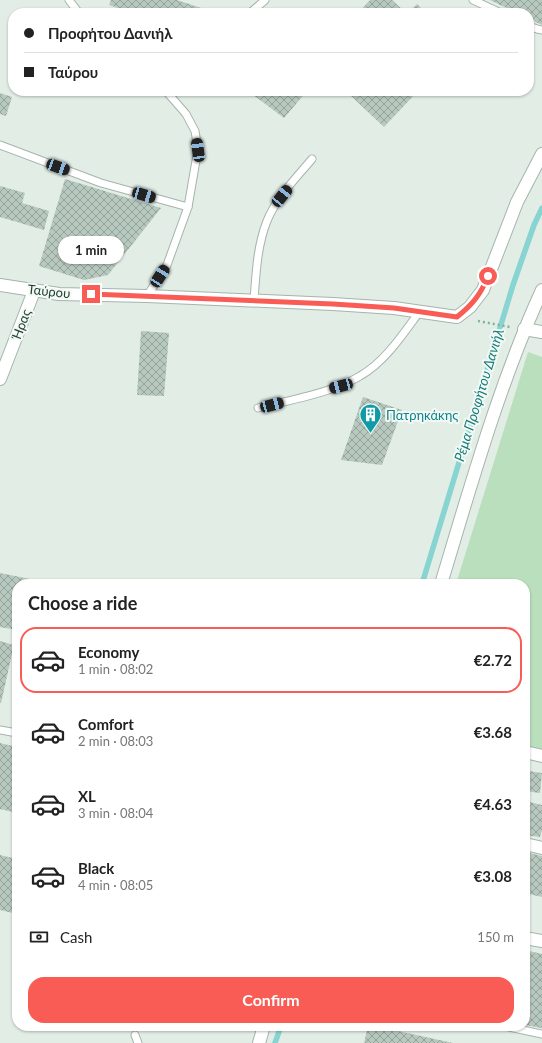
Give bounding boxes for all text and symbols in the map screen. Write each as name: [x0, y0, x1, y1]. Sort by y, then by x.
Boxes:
text: Προφήτου Δανιήλ: [48, 24, 172, 42]
text: Ταύρου: [48, 63, 98, 81]
car: [190, 137, 206, 163]
car: [45, 157, 71, 177]
car: [270, 183, 294, 209]
car: [131, 186, 157, 204]
callout: 1 min: [58, 236, 124, 264]
text: 1 min: [75, 242, 107, 258]
car: [148, 263, 172, 289]
route start: [479, 267, 497, 285]
street label: Ταύρου: [27, 281, 71, 301]
route end: [82, 285, 100, 303]
street label: Ήρας: [8, 307, 34, 342]
water label: Ρέμα Προφήτου Δανιήλ: [450, 326, 507, 463]
car: [328, 377, 354, 395]
car: [259, 396, 285, 414]
building icon: Πατρηκάκης: [358, 402, 384, 435]
place label: Πατρηκάκης: [386, 407, 458, 423]
text: Choose a ride: [28, 592, 137, 614]
icon: car: [30, 642, 66, 678]
text: Economy: [78, 643, 139, 661]
text: €2.72: [474, 651, 512, 669]
text: 1 min · 08:02: [78, 661, 153, 677]
icon: car: [30, 714, 66, 750]
text: Comfort: [78, 715, 134, 733]
text: €3.68: [474, 723, 512, 741]
text: 2 min · 08:03: [78, 733, 153, 749]
icon: car: [30, 786, 66, 822]
text: XL: [78, 787, 96, 805]
text: €4.63: [474, 795, 512, 813]
text: 3 min · 08:04: [78, 805, 153, 821]
icon: car: [30, 858, 66, 894]
text: Black: [78, 859, 114, 877]
text: €3.08: [474, 867, 512, 885]
text: 4 min · 08:05: [78, 877, 153, 893]
icon: cash: [28, 926, 50, 948]
text: Cash: [60, 928, 92, 946]
text: 150 m: [477, 929, 514, 945]
button: Confirm: [28, 977, 514, 1023]

